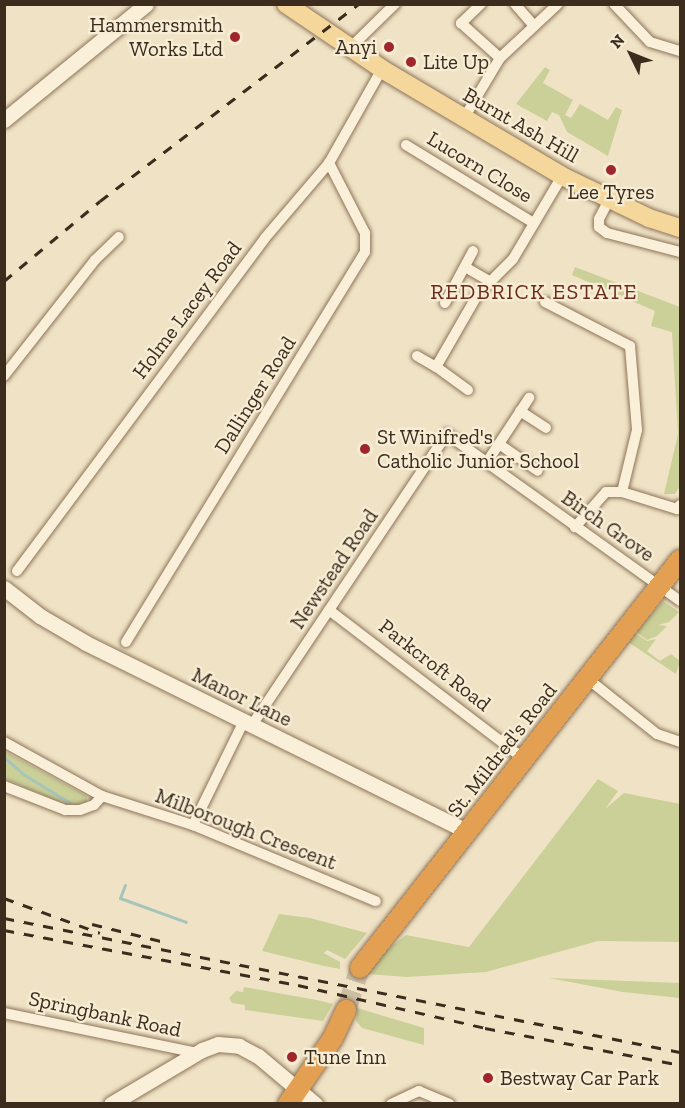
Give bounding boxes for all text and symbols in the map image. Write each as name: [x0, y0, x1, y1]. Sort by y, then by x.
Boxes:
place label: Hammersmith Works Ltd: [90, 12, 223, 62]
north arrow: [601, 24, 661, 84]
marker: Hammersmith Works Ltd: [228, 30, 242, 44]
text: N: [606, 30, 629, 52]
place label: Anyi: [335, 34, 377, 60]
marker: Anyi: [382, 40, 396, 54]
place label: Lite Up: [423, 49, 489, 75]
marker: Lite Up: [404, 55, 418, 69]
street label: Burnt Ash Hill: [458, 82, 584, 168]
street label: Lucorn Close: [423, 126, 537, 208]
marker: Lee Tyres: [604, 163, 618, 177]
place label: Lee Tyres: [567, 179, 655, 205]
street label: Holme Lacey Road: [127, 236, 247, 384]
district label: REDBRICK ESTATE: [430, 279, 638, 305]
street label: Dallinger Road: [209, 331, 301, 459]
place label: St Winifred's Catholic Junior School: [377, 424, 580, 474]
marker: St Winifred's Catholic Junior School: [358, 442, 372, 456]
street label: Birch Grove: [557, 485, 659, 567]
street label: Newstead Road: [285, 504, 383, 634]
street label: Parkcroft Road: [374, 614, 496, 716]
street label: Manor Lane: [188, 662, 296, 732]
street label: St. Mildred's Road: [442, 678, 562, 822]
street label: Milborough Crescent: [152, 783, 340, 875]
street label: Springbank Road: [26, 986, 184, 1042]
place label: Tune Inn: [304, 1044, 386, 1070]
marker: Tune Inn: [285, 1050, 299, 1064]
place label: Bestway Car Park: [500, 1065, 660, 1091]
marker: Bestway Car Park: [481, 1071, 495, 1085]

